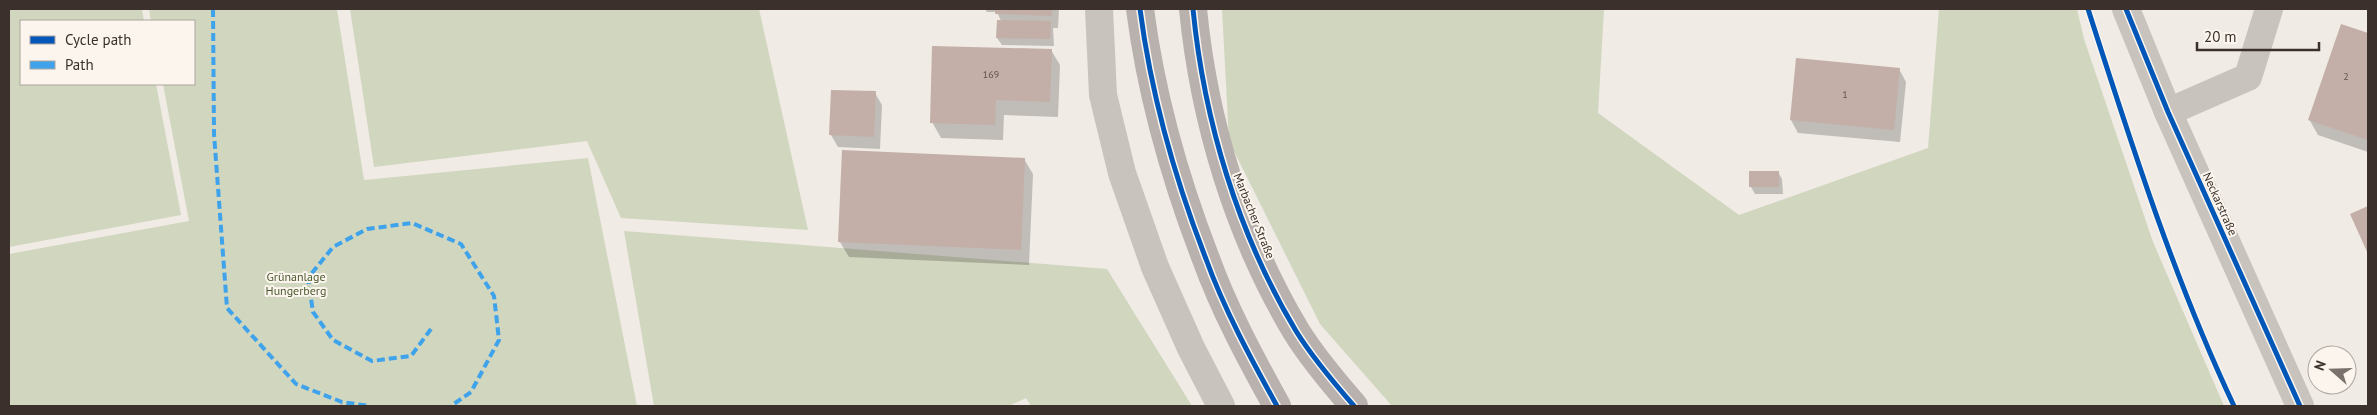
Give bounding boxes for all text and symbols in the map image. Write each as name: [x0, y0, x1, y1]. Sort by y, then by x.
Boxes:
legend: [20, 20, 195, 85]
scale bar: [2197, 20, 2320, 52]
text: 20 m: [2204, 27, 2237, 46]
text: Cycle path: [65, 30, 131, 49]
text: Path: [65, 55, 94, 74]
house number: 169: [983, 68, 999, 81]
house number: 2: [2343, 70, 2349, 83]
house number: 1: [1842, 88, 1848, 101]
street label: Neckarstraße: [2200, 170, 2241, 238]
street label: Marbacher Straße: [1230, 171, 1278, 261]
park label: Grünanlage Hungerberg: [266, 269, 326, 298]
north arrow: [2307, 345, 2357, 395]
text: N: [2310, 358, 2330, 373]

